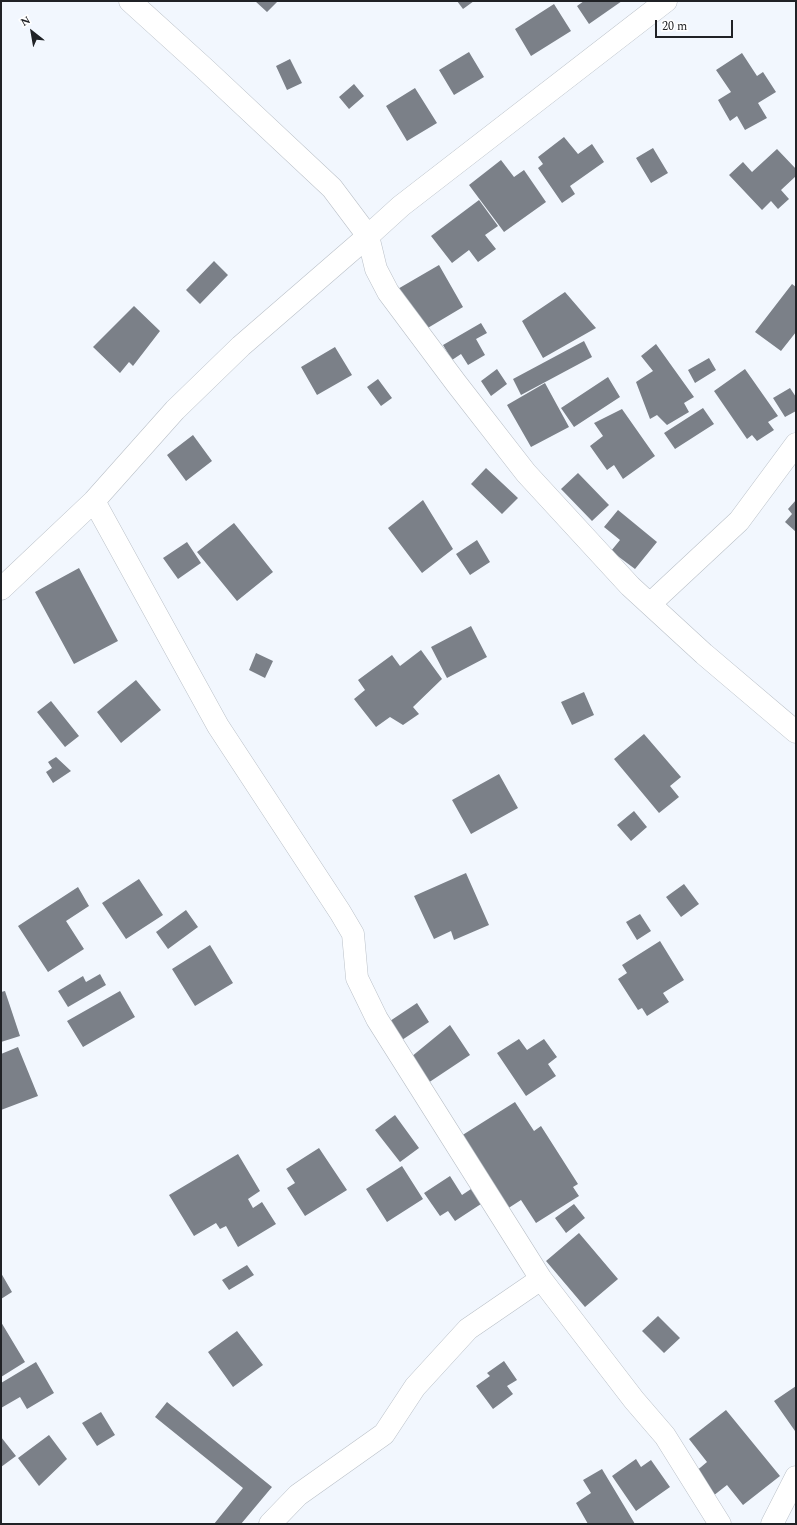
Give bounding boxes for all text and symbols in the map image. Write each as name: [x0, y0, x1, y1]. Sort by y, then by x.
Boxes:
north arrow: [12, 12, 52, 52]
text: N: [17, 12, 34, 31]
scale bar: [657, 12, 735, 38]
text: 20 m: [662, 17, 687, 36]

